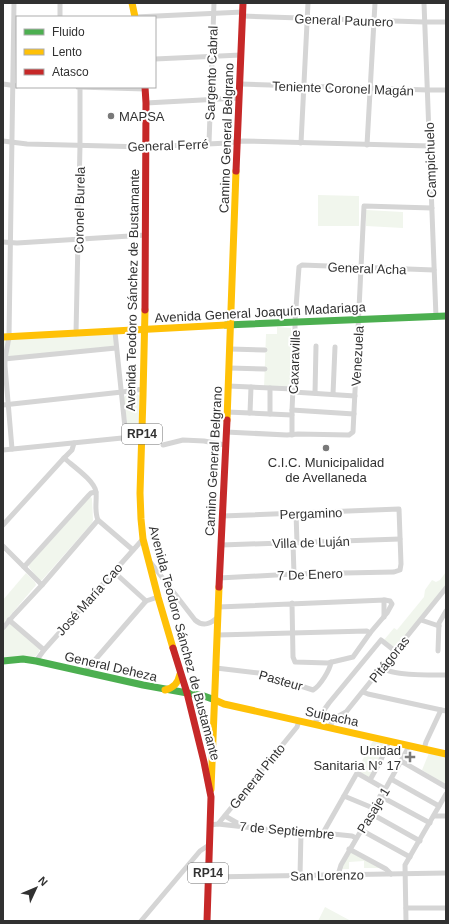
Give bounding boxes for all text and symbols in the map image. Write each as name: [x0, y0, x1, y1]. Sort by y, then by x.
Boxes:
street label: General Paunero: [294, 11, 394, 30]
legend: [16, 16, 156, 88]
text: Fluido: [52, 25, 85, 39]
street label: Sargento Cabral: [202, 25, 221, 121]
text: Lento: [52, 45, 82, 59]
street label: Camino General Belgrano: [216, 63, 237, 213]
text: Atasco: [52, 65, 89, 79]
street label: Teniente Coronel Magán: [272, 79, 414, 98]
place label: MAPSA: [119, 109, 165, 124]
marker: MAPSA: [106, 111, 116, 121]
street label: Campichuelo: [422, 122, 439, 198]
street label: General Ferré: [127, 137, 209, 154]
street label: Coronel Burela: [71, 166, 88, 253]
street label: Avenida Teodoro Sánchez de Bustamante: [123, 169, 142, 411]
street label: General Acha: [327, 260, 407, 277]
street label: Avenida General Joaquín Madariaga: [154, 299, 367, 326]
street label: Venezuela: [348, 325, 367, 387]
street label: Caxaraville: [286, 330, 303, 394]
street label: Camino General Belgrano: [202, 386, 225, 536]
road number: RP14: [122, 424, 162, 444]
marker: C.I.C. Municipalidad de Avellaneda: [321, 443, 331, 453]
place label: C.I.C. Municipalidad de Avellaneda: [268, 455, 384, 485]
street label: Pergamino: [279, 505, 343, 522]
street label: Avenida Teodoro Sánchez de Bustamante: [146, 524, 223, 762]
street label: Villa de Luján: [272, 534, 350, 551]
street label: José María Cao: [53, 560, 126, 638]
street label: 7 De Enero: [277, 566, 343, 583]
street label: Pitágoras: [366, 633, 413, 685]
street label: General Deheza: [63, 649, 159, 685]
street label: Pasteur: [257, 667, 305, 694]
street label: Suipacha: [304, 704, 361, 730]
street label: General Pinto: [227, 741, 288, 812]
place label: Unidad Sanitaria N° 17: [313, 743, 401, 773]
marker: Unidad Sanitaria N° 17: [404, 751, 416, 763]
street label: Pasaje 1: [354, 785, 393, 836]
street label: 7 de Septiembre: [239, 819, 335, 842]
road number: RP14: [188, 863, 228, 883]
street label: San Lorenzo: [290, 867, 364, 884]
north arrow: [16, 868, 56, 908]
text: N: [36, 874, 50, 888]

